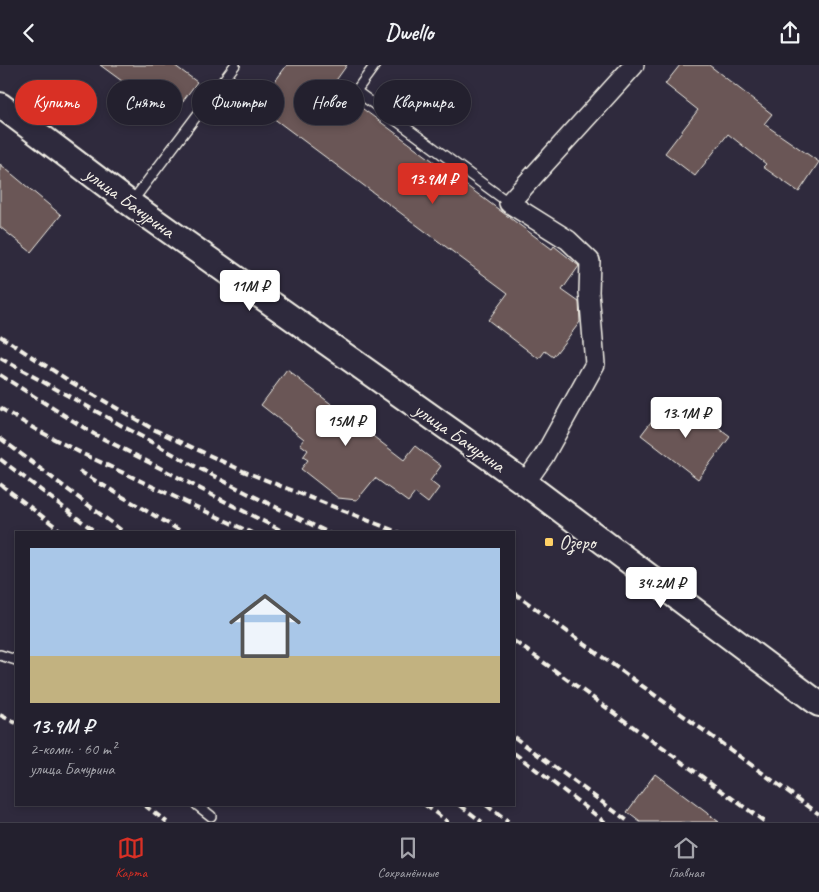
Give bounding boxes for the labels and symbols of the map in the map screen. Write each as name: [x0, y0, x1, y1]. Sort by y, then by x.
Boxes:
street label: улица Бачурина: [79, 161, 181, 244]
pin: 13.9M ₽: [387, 163, 479, 205]
pin: 11M ₽: [215, 269, 285, 312]
street label: улица Бачурина: [408, 396, 511, 479]
pin: 13.1M ₽: [640, 397, 732, 439]
pin: 15M ₽: [311, 405, 381, 447]
place label: Озеро: [559, 530, 597, 556]
marker: Озеро: [543, 536, 555, 548]
pin: 34.2M ₽: [615, 567, 707, 609]

